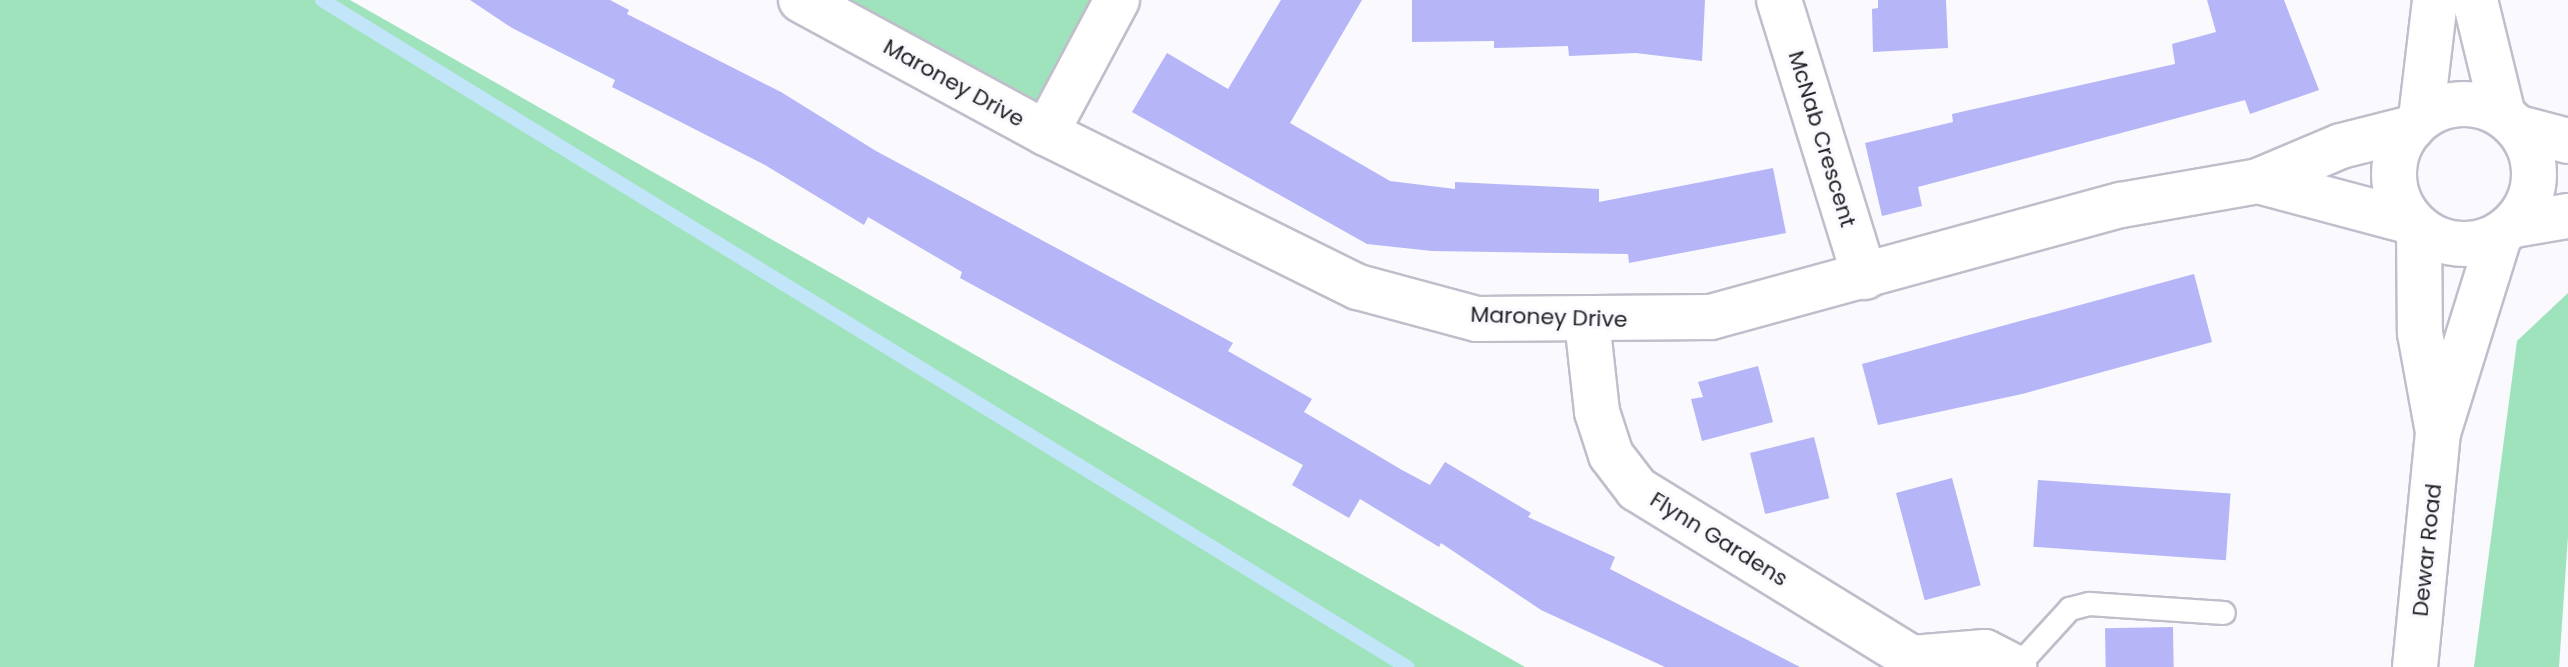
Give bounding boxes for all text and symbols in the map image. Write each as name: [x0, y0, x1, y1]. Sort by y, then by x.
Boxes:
street label: Maroney Drive: [879, 33, 1029, 133]
street label: McNab Crescent: [1783, 48, 1861, 230]
street label: Maroney Drive: [1470, 301, 1628, 333]
street label: Dewar Road: [2407, 482, 2447, 618]
street label: Flynn Gardens: [1645, 486, 1793, 592]

